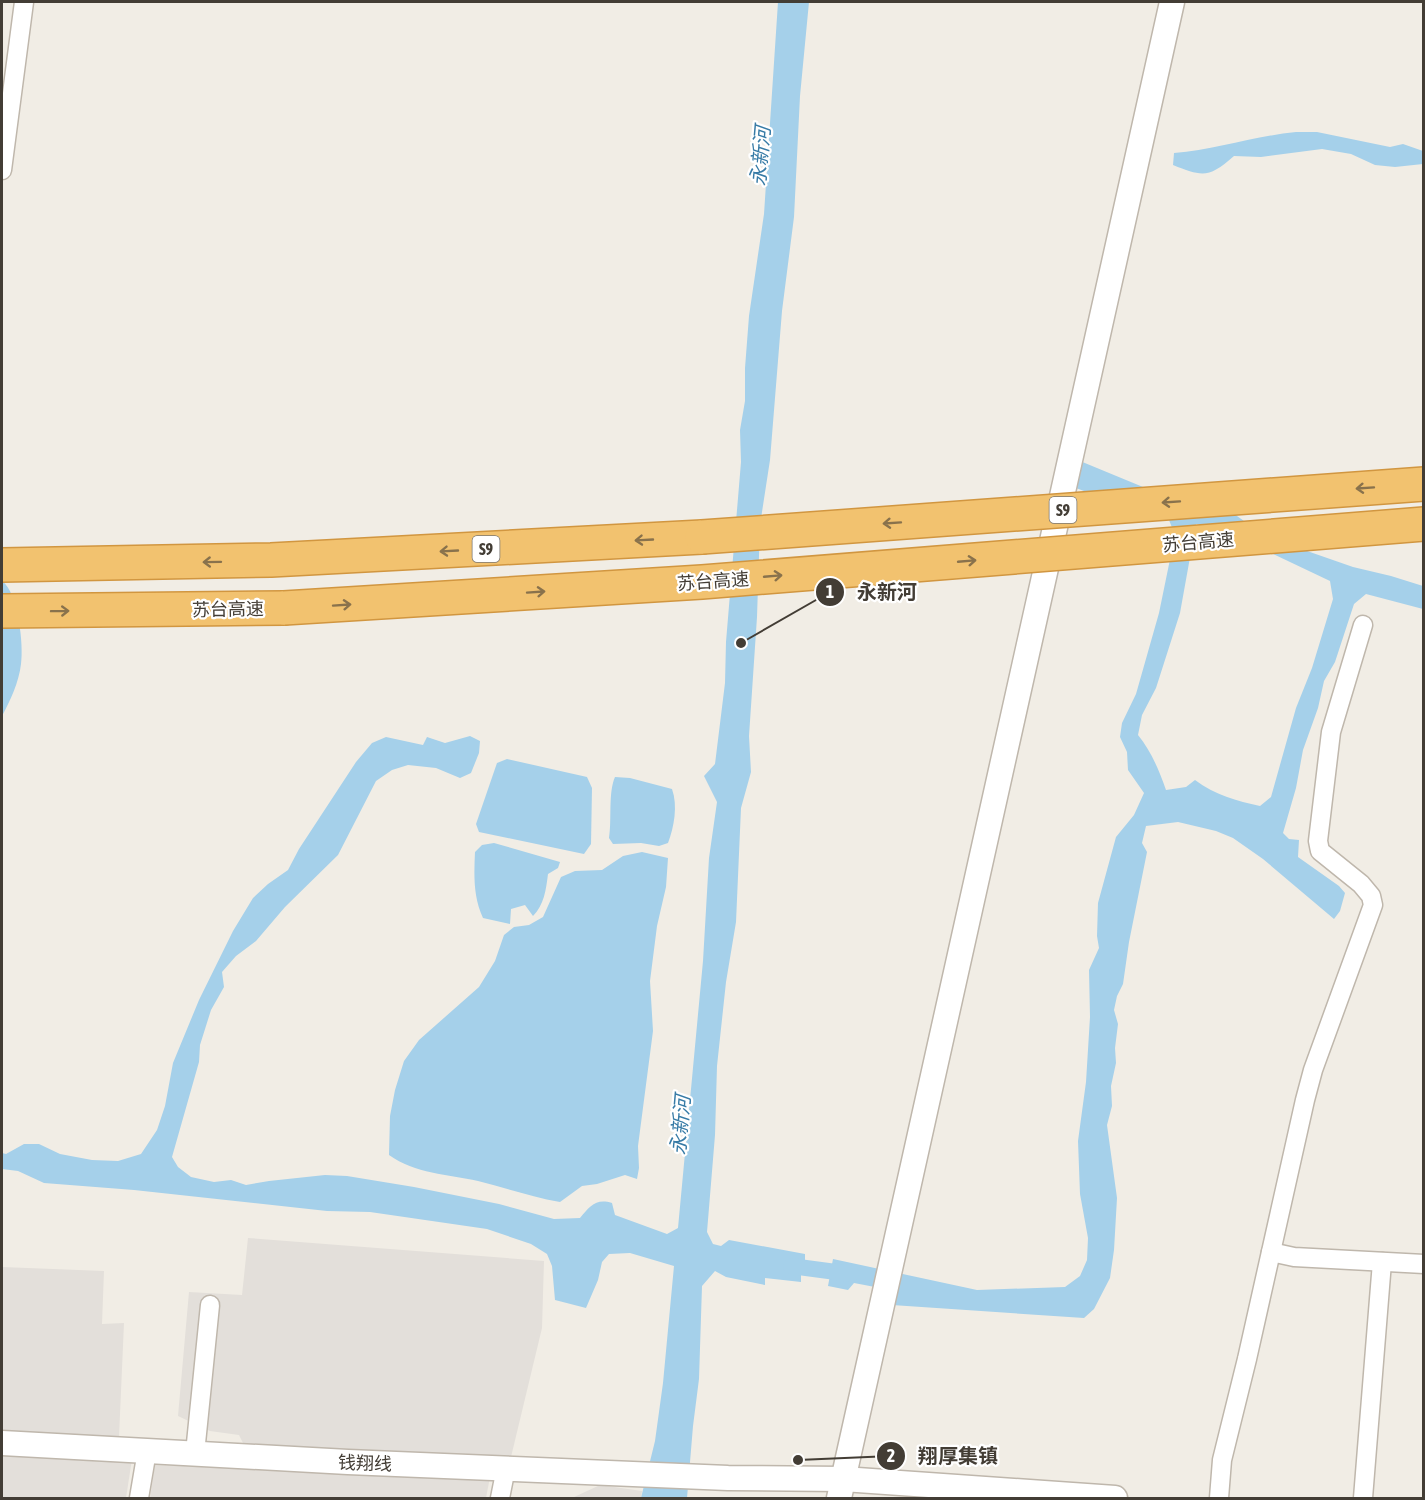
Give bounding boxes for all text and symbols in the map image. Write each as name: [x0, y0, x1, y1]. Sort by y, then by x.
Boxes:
water label: 永新河: [746, 121, 774, 187]
one-way arrow: [1356, 483, 1376, 494]
road number: S9: [1050, 497, 1076, 523]
one-way arrow: [1161, 497, 1181, 508]
one-way arrow: [883, 517, 903, 528]
street label: 苏台高速: [1161, 528, 1235, 556]
one-way arrow: [634, 534, 654, 545]
road number: S9: [472, 536, 500, 562]
one-way arrow: [440, 545, 460, 556]
one-way arrow: [957, 555, 977, 566]
one-way arrow: [203, 556, 223, 567]
street label: 苏台高速: [676, 568, 750, 594]
one-way arrow: [762, 570, 782, 581]
callout: 永新河: [815, 573, 929, 611]
text: 永新河: [857, 580, 917, 603]
text: 1: [826, 581, 834, 602]
one-way arrow: [526, 587, 546, 598]
street label: 苏台高速: [192, 598, 264, 620]
one-way arrow: [331, 599, 351, 610]
one-way arrow: [49, 605, 69, 617]
water label: 永新河: [666, 1090, 694, 1156]
callout: 翔厚集镇: [876, 1437, 1010, 1475]
text: 翔厚集镇: [918, 1444, 998, 1467]
text: 2: [887, 1445, 895, 1466]
street label: 钱翔线: [338, 1452, 392, 1474]

